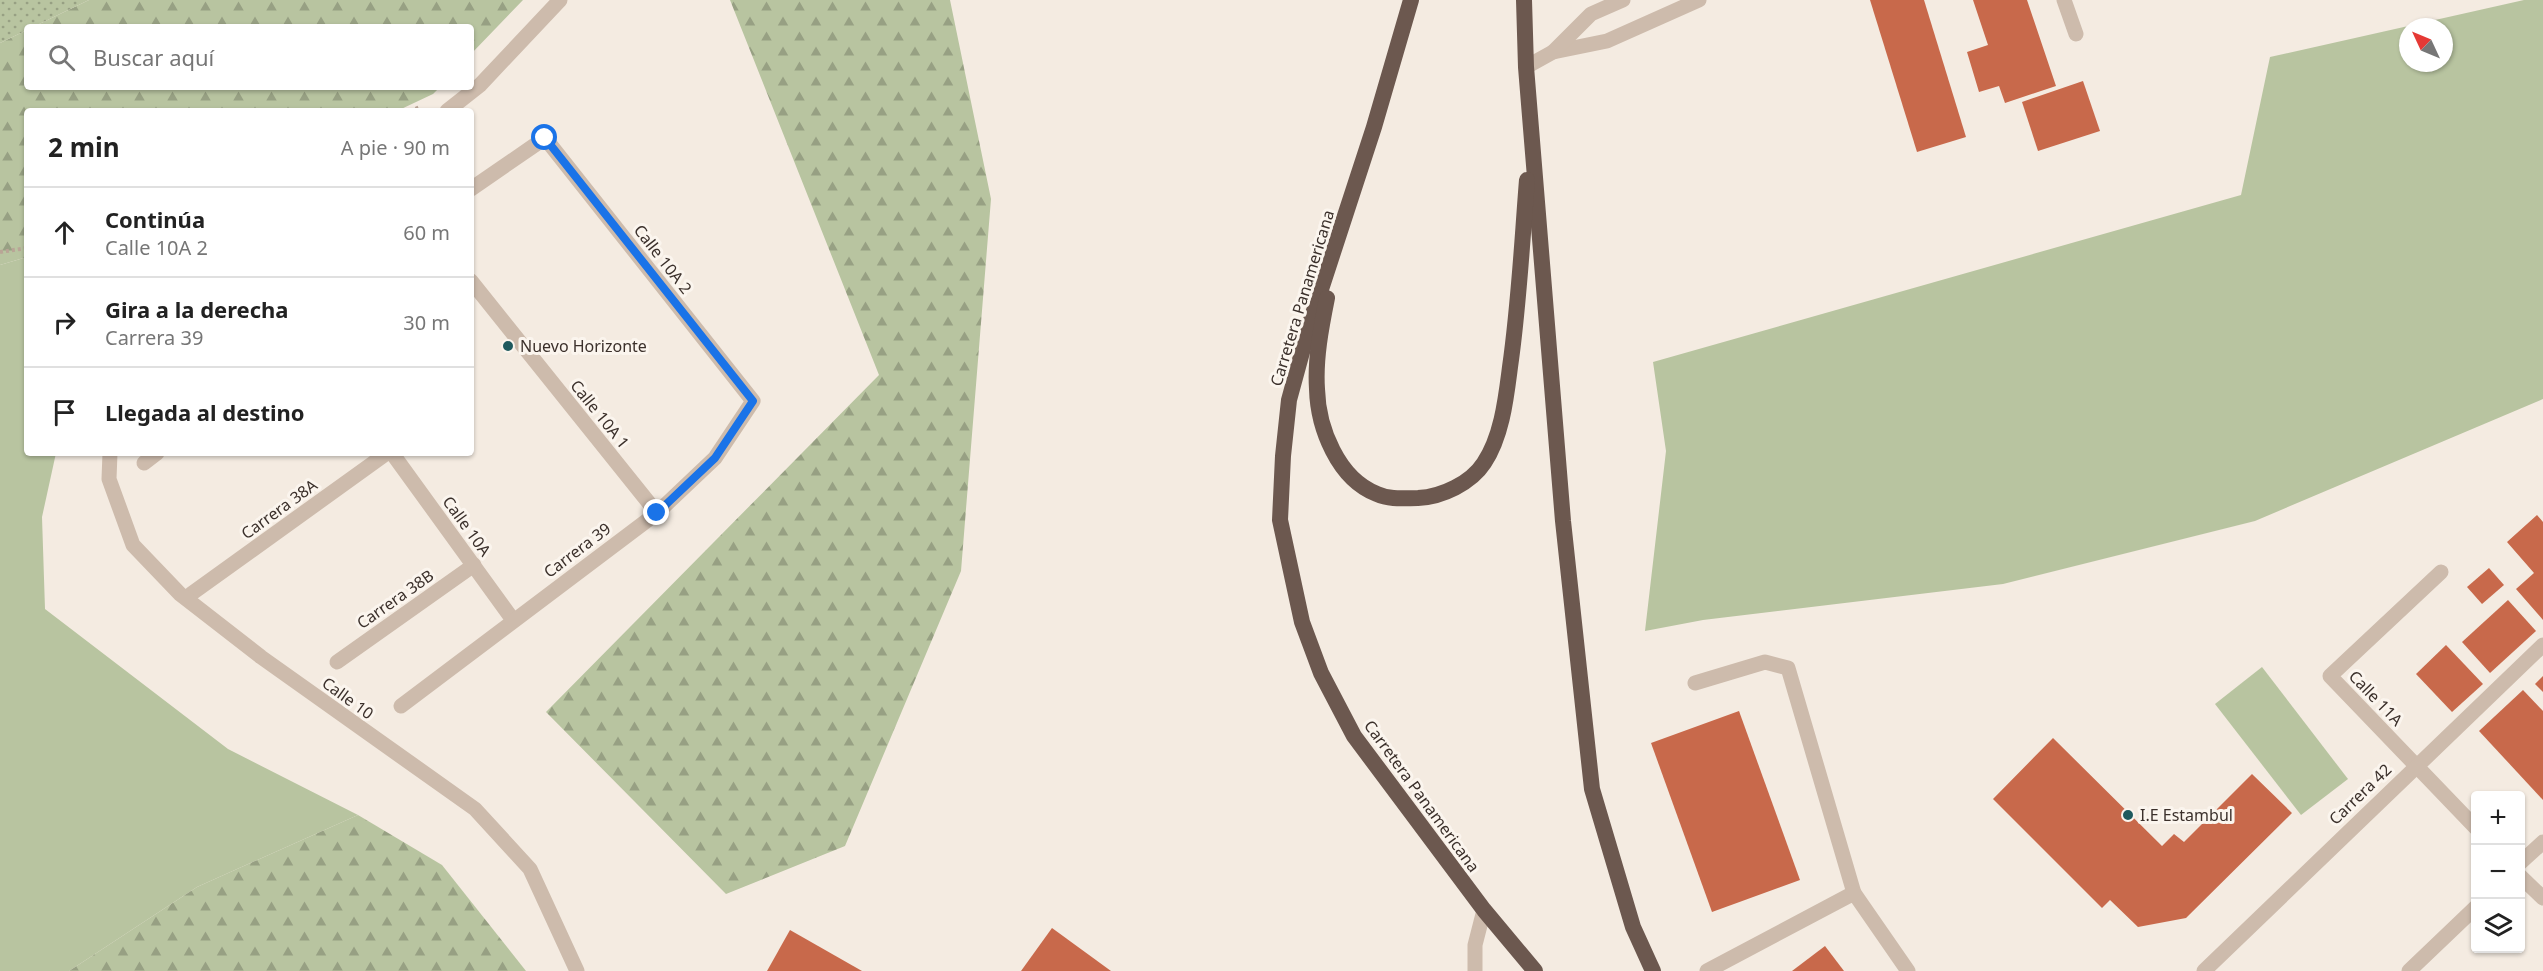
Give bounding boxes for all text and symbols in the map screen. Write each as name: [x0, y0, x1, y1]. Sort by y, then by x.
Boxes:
north arrow: [2399, 18, 2453, 72]
search box: [24, 24, 474, 90]
icon: search: [45, 41, 78, 74]
text: Buscar aquí: [93, 42, 214, 72]
route start: [531, 124, 557, 150]
text: 2 min: [48, 129, 120, 165]
text: A pie · 90 m: [341, 134, 450, 161]
text: Continúa: [105, 204, 205, 234]
street label: Carretera Panamericana: [1265, 207, 1339, 389]
icon: ahead: [48, 216, 81, 249]
text: 60 m: [403, 219, 450, 246]
street label: Calle 10A 2: [629, 220, 697, 298]
text: Calle 10A 2: [105, 234, 208, 261]
text: Gira a la derecha: [105, 294, 289, 324]
icon: right: [48, 306, 81, 339]
text: 30 m: [403, 309, 450, 336]
text: Carrera 39: [105, 324, 203, 351]
place label: Nuevo Horizonte: [520, 335, 647, 357]
marker: Nuevo Horizonte: [501, 339, 515, 353]
street label: Calle 10A 1: [566, 375, 634, 453]
icon: arrive: [48, 396, 81, 429]
text: Llegada al destino: [105, 397, 305, 427]
street label: Carrera 38A: [237, 474, 322, 544]
street label: Calle 10A: [438, 492, 497, 561]
route end: [643, 499, 669, 525]
street label: Carrera 39: [539, 518, 615, 582]
street label: Carrera 38B: [352, 564, 438, 634]
street label: Calle 11A: [2344, 666, 2408, 731]
street label: Calle 10: [318, 672, 378, 724]
street label: Carretera Panamericana: [1359, 716, 1485, 876]
street label: Carrera 42: [2324, 759, 2396, 829]
map controls: [2471, 791, 2525, 953]
button: +: [2471, 791, 2525, 845]
place label: I.E Estambul: [2140, 804, 2233, 826]
marker: I.E Estambul: [2121, 808, 2135, 822]
button: −: [2471, 845, 2525, 899]
button: layers: [2471, 899, 2525, 953]

